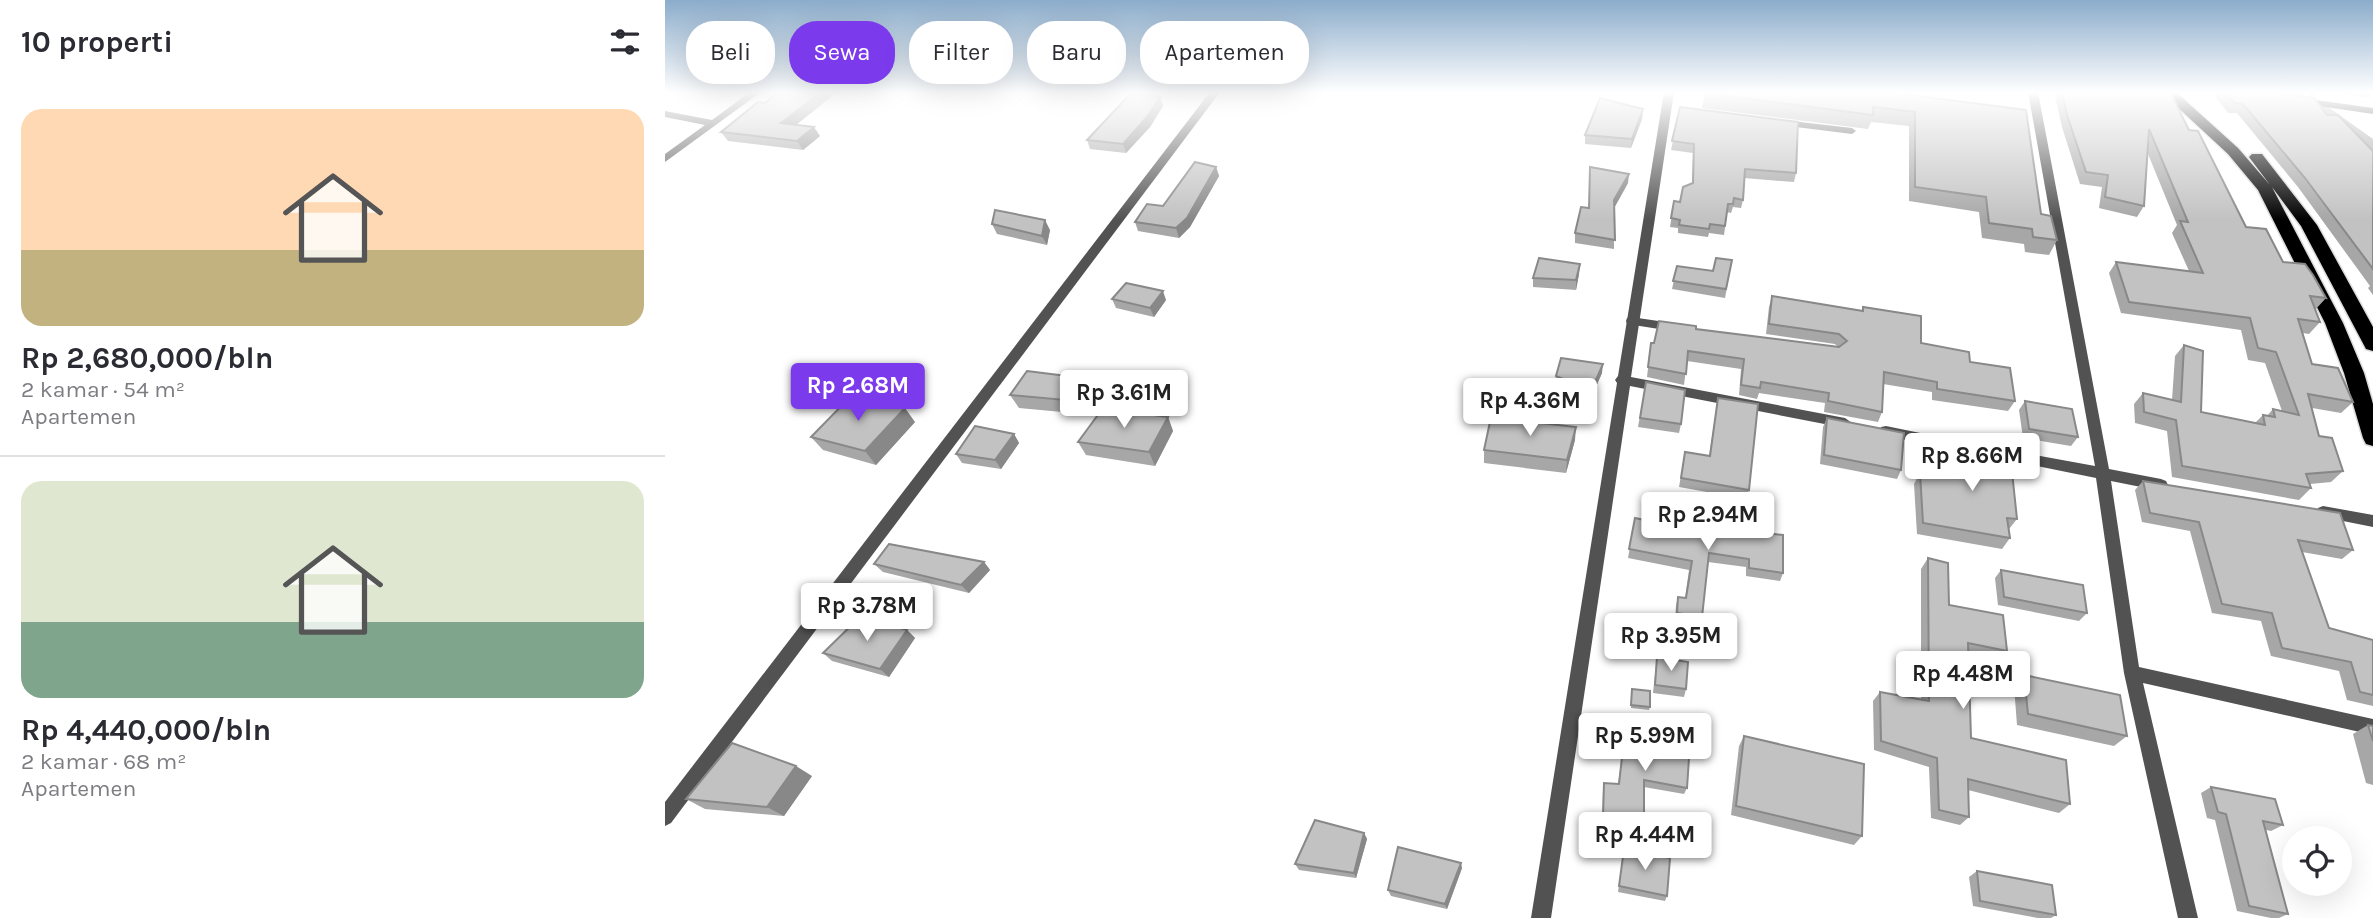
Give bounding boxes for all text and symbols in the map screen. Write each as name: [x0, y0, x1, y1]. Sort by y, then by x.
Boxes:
chip: Beli: [686, 21, 775, 84]
chip: Sewa: [789, 21, 895, 84]
chip: Filter: [909, 21, 1013, 84]
chip: Baru: [1027, 21, 1126, 84]
chip: Apartemen: [1140, 21, 1309, 84]
icon: filters: [606, 23, 644, 61]
text: 10 properti: [21, 24, 173, 60]
icon: home: [270, 155, 396, 281]
text: Rp 2,680,000/bln: [21, 340, 273, 376]
pin: Rp 2.68M: [786, 364, 930, 423]
pin: Rp 3.61M: [1052, 370, 1196, 430]
text: Rp 2.68M: [807, 372, 909, 399]
text: 2 kamar · 54 m²: [21, 376, 185, 403]
pin: Rp 4.36M: [1458, 378, 1602, 438]
text: Rp 3.61M: [1076, 379, 1172, 406]
text: Rp 4.36M: [1479, 387, 1581, 414]
text: Apartemen: [21, 403, 136, 430]
pin: Rp 8.66M: [1900, 434, 2044, 493]
text: Rp 8.66M: [1921, 442, 2023, 469]
pin: Rp 2.94M: [1636, 492, 1780, 552]
text: Rp 2.94M: [1657, 501, 1759, 528]
icon: home: [270, 527, 396, 653]
pin: Rp 3.78M: [795, 584, 939, 643]
text: Rp 3.78M: [817, 592, 917, 619]
pin: Rp 3.95M: [1599, 614, 1743, 673]
text: Rp 3.95M: [1620, 622, 1722, 649]
pin: Rp 4.48M: [1891, 652, 2035, 711]
text: Rp 4.48M: [1912, 660, 2014, 687]
text: Rp 4,440,000/bln: [21, 712, 271, 748]
pin: Rp 5.99M: [1573, 714, 1717, 773]
text: Rp 5.99M: [1594, 722, 1696, 749]
text: 2 kamar · 68 m²: [21, 748, 186, 775]
text: Apartemen: [21, 775, 136, 802]
pin: Rp 4.44M: [1573, 812, 1717, 872]
text: Rp 4.44M: [1595, 821, 1695, 848]
map controls: [2282, 826, 2352, 896]
button: locate: [2282, 826, 2352, 896]

